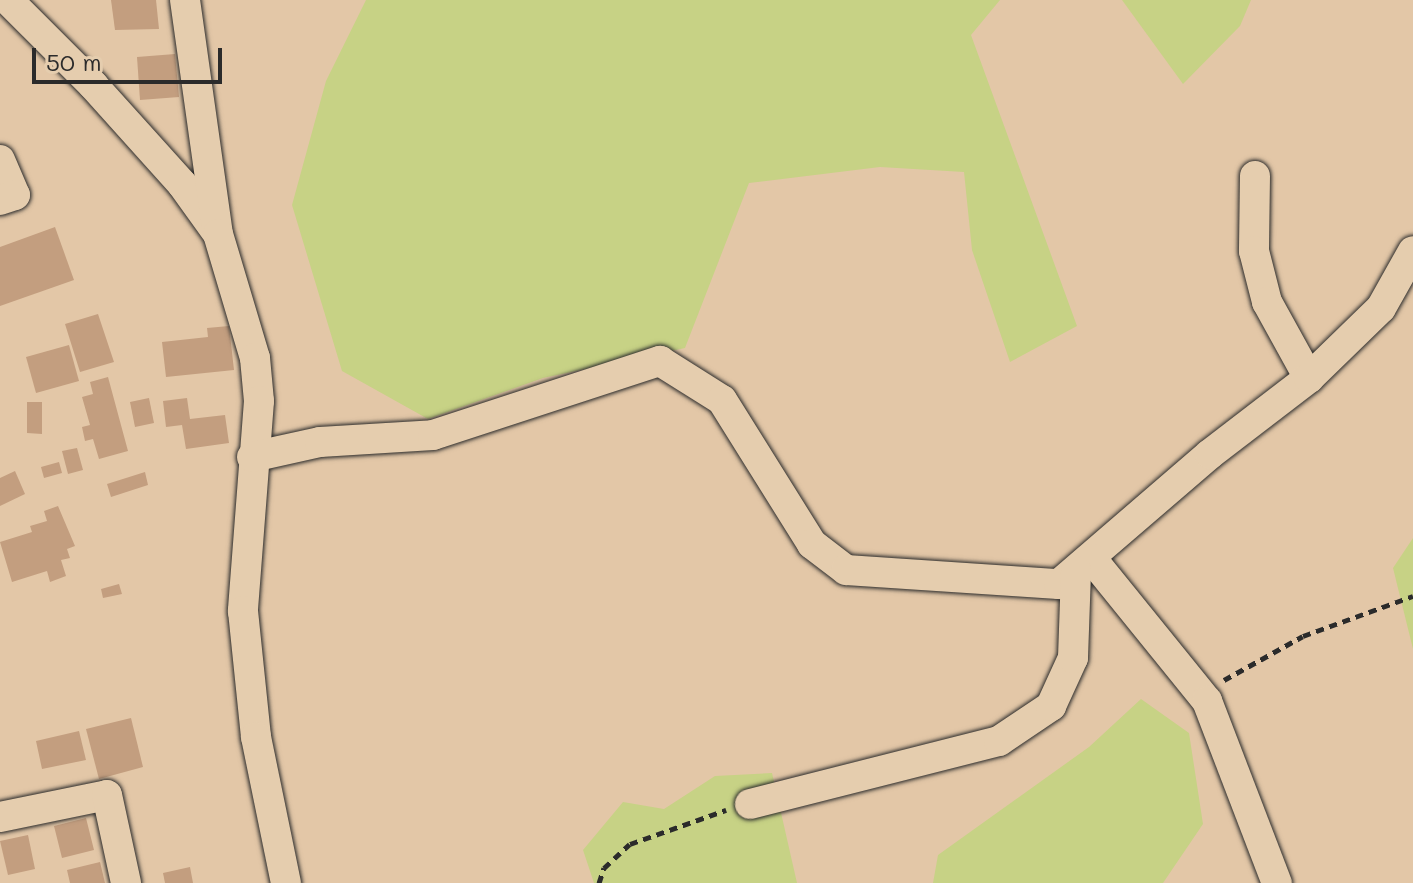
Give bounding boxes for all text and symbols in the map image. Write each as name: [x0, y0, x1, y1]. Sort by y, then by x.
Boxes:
scale bar: [36, 32, 226, 82]
text: 50 m: [46, 46, 102, 77]

